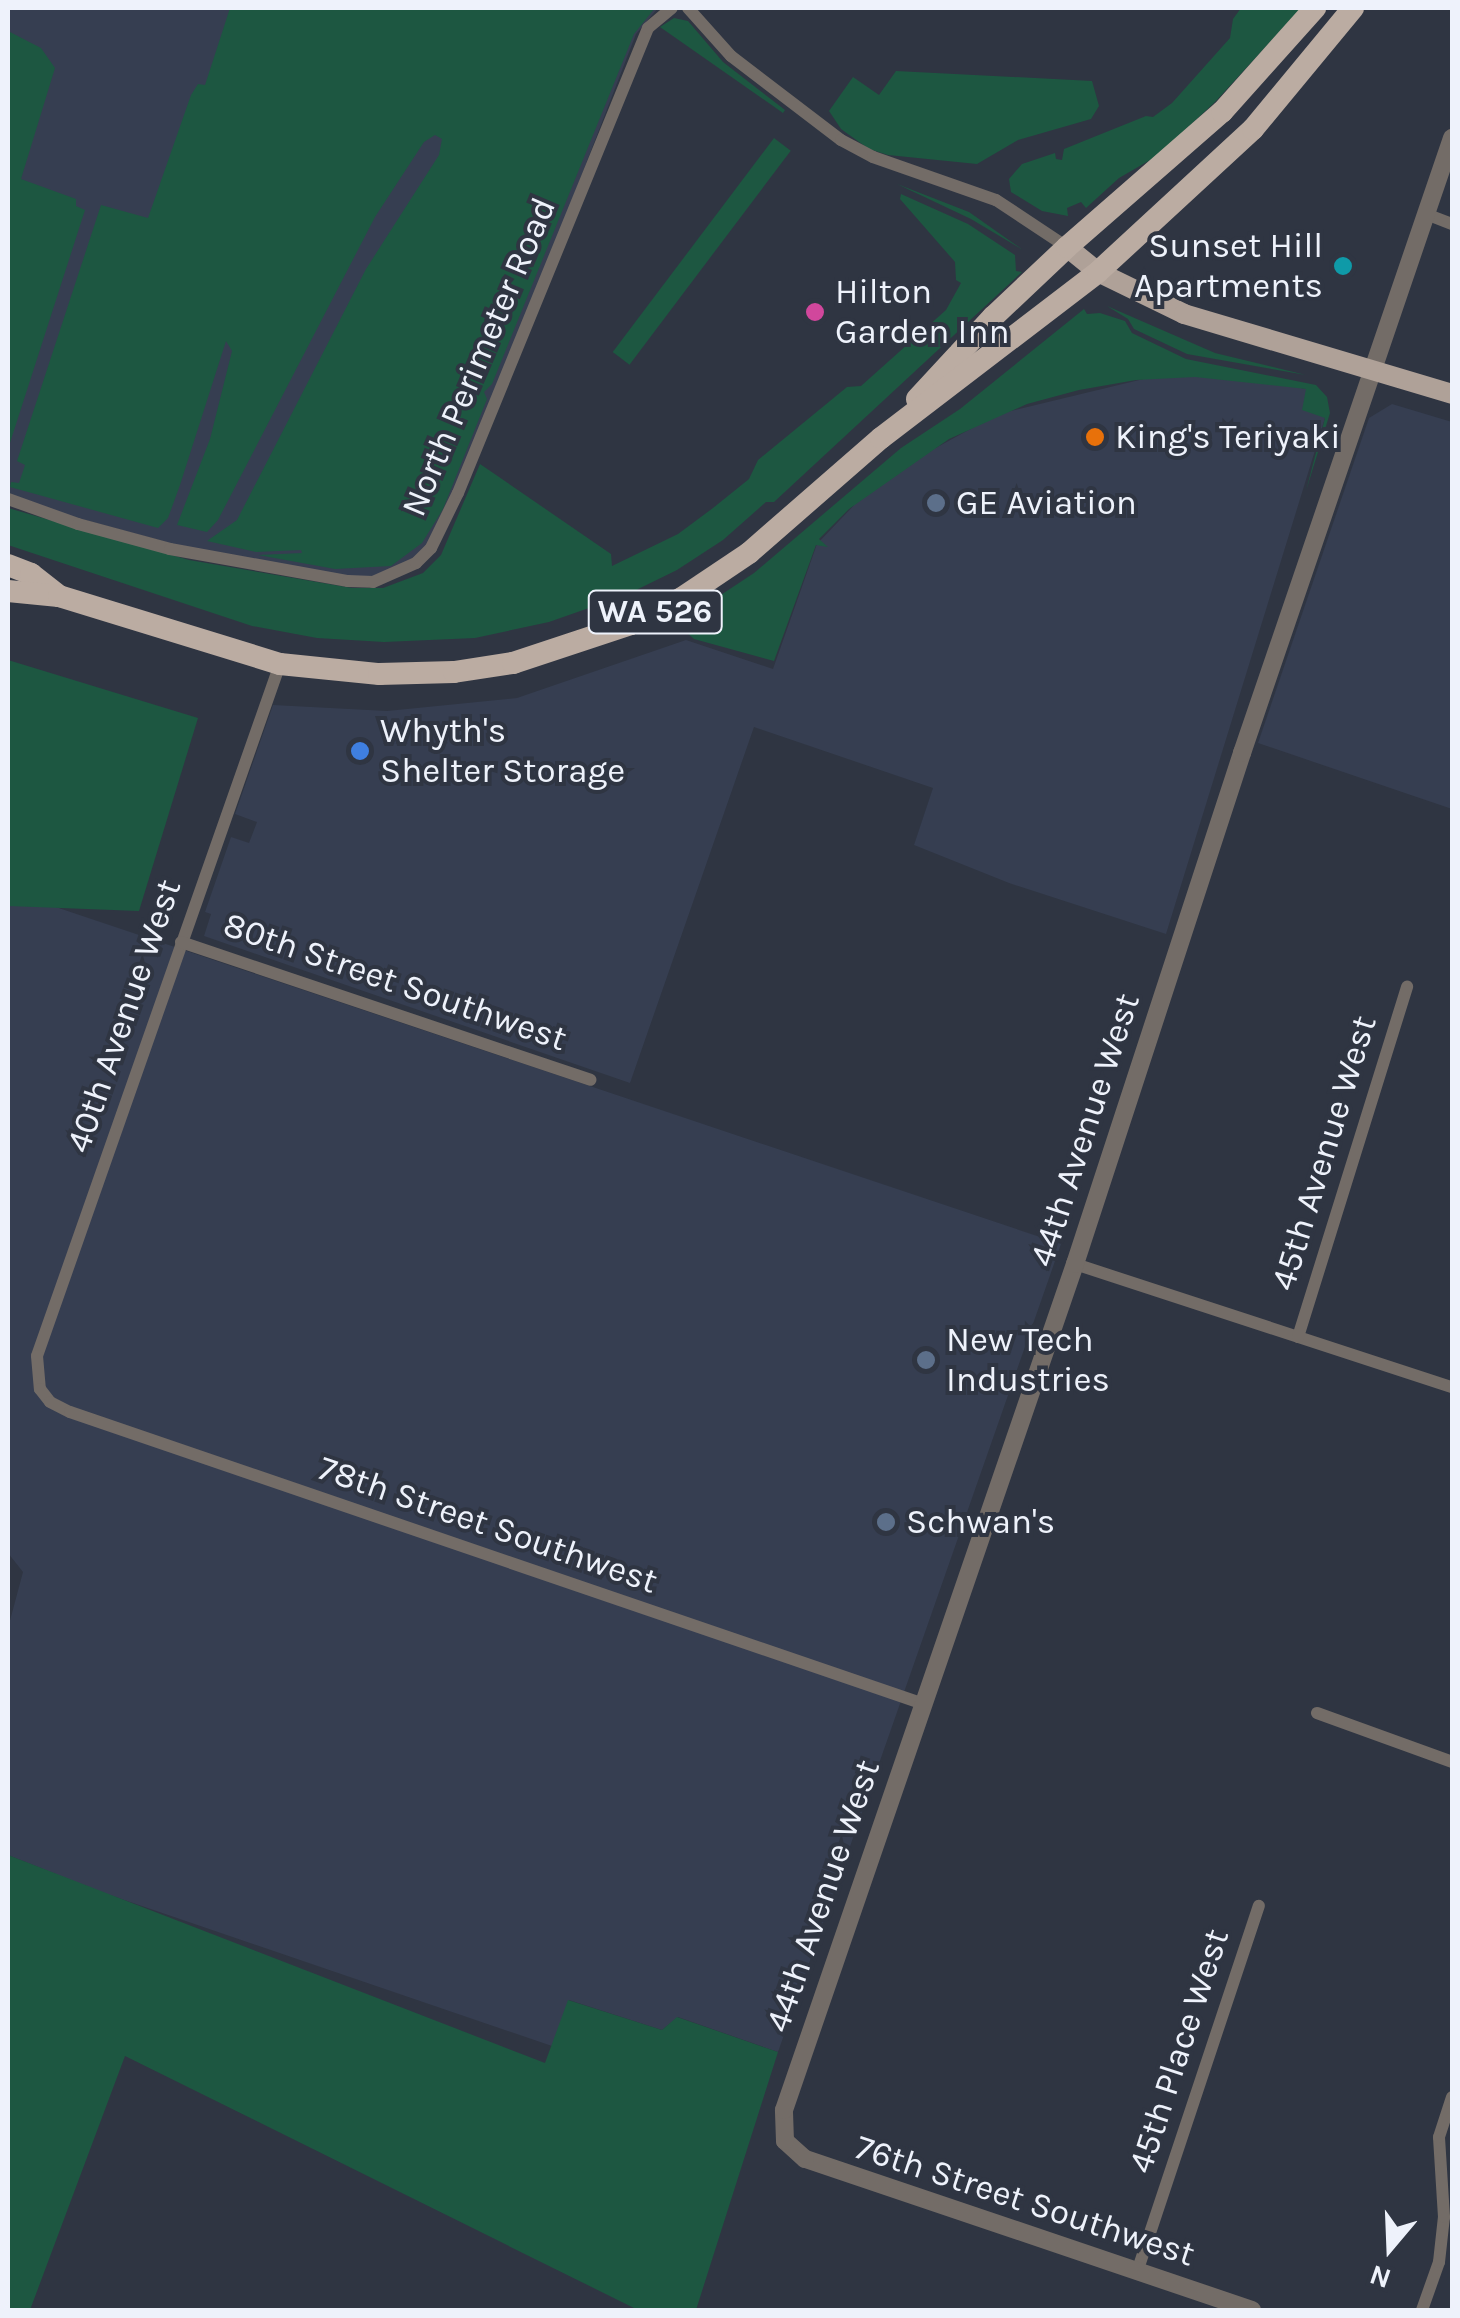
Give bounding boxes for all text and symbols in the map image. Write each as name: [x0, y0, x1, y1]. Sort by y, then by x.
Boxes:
street label: North Perimeter Road: [393, 191, 565, 523]
place label: Sunset Hill Apartments: [1134, 225, 1323, 307]
marker: Sunset Hill Apartments: [1332, 255, 1354, 277]
place label: Hilton Garden Inn: [835, 271, 1010, 353]
marker: Hilton Garden Inn: [804, 301, 826, 323]
place label: King's Teriyaki: [1115, 416, 1341, 458]
marker: King's Teriyaki: [1084, 426, 1106, 448]
place label: GE Aviation: [956, 482, 1137, 524]
marker: GE Aviation: [925, 492, 947, 514]
road number: WA 526: [588, 585, 722, 639]
place label: Whyth's Shelter Storage: [380, 710, 625, 792]
marker: Whyth's Shelter Storage: [349, 740, 371, 762]
street label: 40th Avenue West: [58, 874, 190, 1158]
street label: 80th Street Southwest: [218, 904, 572, 1060]
street label: 44th Avenue West: [1021, 988, 1149, 1272]
street label: 45th Avenue West: [1262, 1011, 1386, 1295]
place label: New Tech Industries: [946, 1319, 1110, 1401]
marker: New Tech Industries: [915, 1349, 937, 1371]
street label: 78th Street Southwest: [313, 1447, 663, 1603]
place label: Schwan's: [906, 1501, 1055, 1543]
marker: Schwan's: [875, 1511, 897, 1533]
street label: 44th Avenue West: [757, 1754, 889, 2038]
street label: 45th Place West: [1120, 1924, 1238, 2178]
street label: 76th Street Southwest: [850, 2126, 1200, 2276]
north arrow: [1340, 2198, 1440, 2298]
text: N: [1365, 2258, 1395, 2296]

